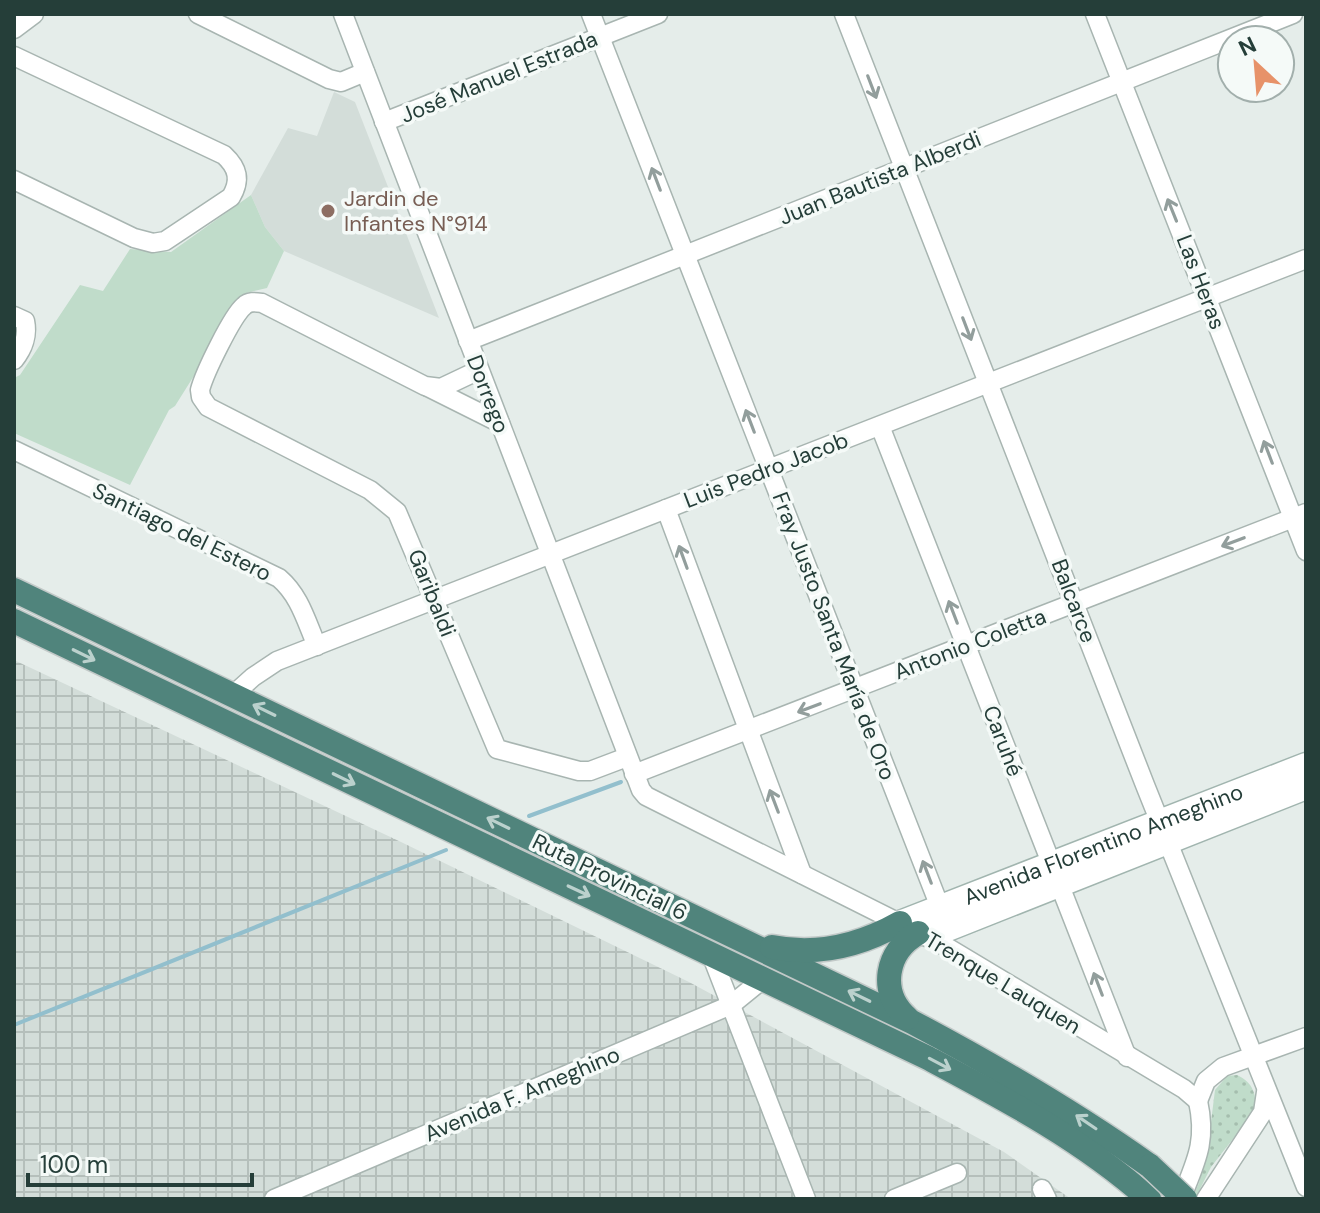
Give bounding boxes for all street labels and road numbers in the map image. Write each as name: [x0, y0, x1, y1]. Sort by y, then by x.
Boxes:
street label: José Manuel Estrada: [396, 24, 602, 130]
street label: Juan Bautista Alberdi: [775, 124, 985, 232]
street label: Las Heras: [1170, 231, 1232, 333]
street label: Dorrego: [460, 351, 516, 437]
street label: Luis Pedro Jacob: [680, 425, 852, 515]
street label: Santiago del Estero: [88, 476, 276, 588]
street label: Fray Justo Santa María de Oro: [766, 488, 902, 784]
street label: Garibaldi: [401, 545, 463, 641]
street label: Balcarce: [1045, 555, 1103, 647]
street label: Antonio Coletta: [890, 602, 1050, 686]
street label: Caruhé: [976, 701, 1030, 781]
street label: Avenida Florentino Ameghino: [959, 777, 1247, 911]
street label: Ruta Provincial 6: [528, 827, 692, 927]
street label: Trenque Lauquen: [920, 925, 1086, 1041]
street label: Avenida F. Ameghino: [420, 1040, 624, 1148]

